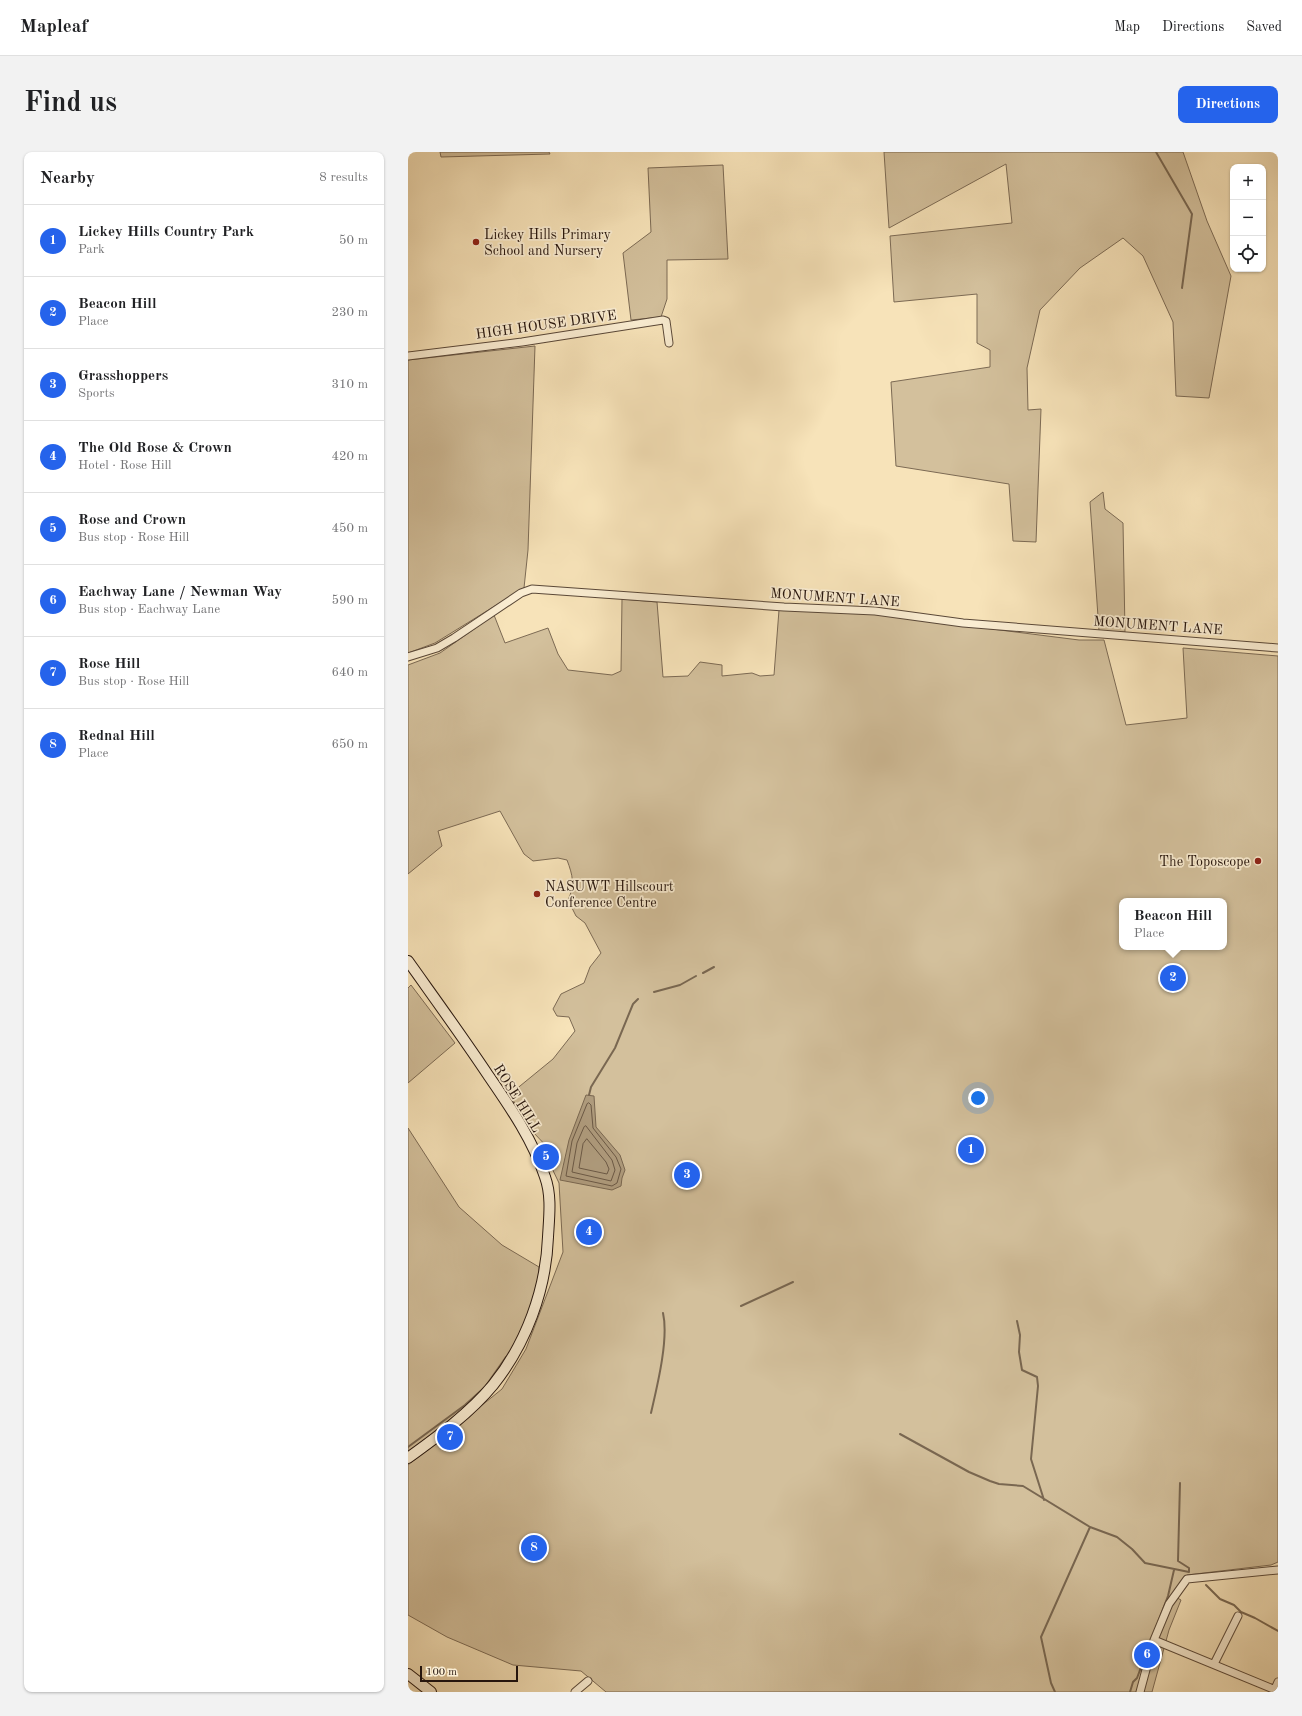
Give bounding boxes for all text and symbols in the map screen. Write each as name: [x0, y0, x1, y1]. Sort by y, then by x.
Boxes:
text: Mapleaf: [20, 18, 88, 37]
text: Map: [1114, 20, 1140, 34]
text: Directions: [1162, 20, 1224, 34]
text: Saved: [1246, 20, 1282, 34]
button: Directions: [1178, 86, 1278, 123]
text: Find us: [24, 90, 117, 118]
map controls: [1230, 164, 1266, 272]
button: +: [1230, 164, 1266, 200]
text: Nearby: [40, 170, 95, 187]
text: 8 results: [319, 171, 368, 184]
button: −: [1230, 200, 1266, 236]
text: Lickey Hills Country Park: [78, 225, 254, 240]
place label: Lickey Hills Primary School and Nursery: [484, 228, 612, 258]
text: 1: [49, 234, 57, 247]
text: 50 m: [339, 234, 368, 247]
button: locate: [1230, 236, 1266, 272]
marker: Lickey Hills Primary School and Nursery: [471, 237, 481, 247]
text: Park: [78, 243, 105, 256]
text: Beacon Hill: [78, 297, 157, 312]
text: 2: [49, 306, 57, 319]
text: 230 m: [331, 306, 368, 319]
street label: HIGH HOUSE DRIVE: [475, 308, 617, 342]
text: Place: [78, 315, 108, 328]
text: Grasshoppers: [78, 369, 168, 384]
text: 3: [49, 378, 57, 391]
text: 310 m: [331, 378, 368, 391]
text: Sports: [78, 387, 115, 400]
text: The Old Rose & Crown: [78, 441, 232, 456]
text: 4: [49, 450, 57, 463]
text: 420 m: [331, 450, 368, 463]
text: Hotel · Rose Hill: [78, 459, 171, 472]
text: Rose and Crown: [78, 513, 186, 528]
text: 5: [49, 522, 57, 535]
text: 450 m: [331, 522, 368, 535]
text: Bus stop · Rose Hill: [78, 531, 189, 544]
text: Eachway Lane / Newman Way: [78, 585, 282, 600]
street label: MONUMENT LANE: [770, 586, 900, 610]
text: 6: [49, 594, 57, 607]
text: 590 m: [331, 594, 368, 607]
text: Bus stop · Eachway Lane: [78, 603, 220, 616]
street label: MONUMENT LANE: [1093, 614, 1223, 638]
text: Rose Hill: [78, 657, 140, 672]
text: 7: [49, 666, 57, 679]
text: 640 m: [331, 666, 368, 679]
text: Bus stop · Rose Hill: [78, 675, 189, 688]
text: Rednal Hill: [78, 729, 155, 744]
text: 8: [49, 738, 57, 751]
text: 650 m: [331, 738, 368, 751]
text: Place: [78, 747, 108, 760]
place label: The Toposcope: [1159, 855, 1250, 869]
marker: The Toposcope: [1253, 856, 1263, 866]
place label: NASUWT Hillscourt Conference Centre: [545, 880, 674, 910]
marker: NASUWT Hillscourt Conference Centre: [532, 889, 542, 899]
popup: [1119, 898, 1227, 950]
text: Beacon Hill: [1134, 909, 1212, 924]
text: Place: [1134, 927, 1164, 940]
pin: 2: [1160, 963, 1186, 993]
street label: ROSE HILL: [491, 1062, 544, 1135]
your location: [968, 1088, 988, 1108]
pin: 1: [958, 1135, 984, 1165]
pin: 5: [533, 1142, 559, 1172]
pin: 3: [674, 1160, 700, 1190]
pin: 4: [576, 1217, 602, 1247]
pin: 7: [437, 1422, 463, 1452]
pin: 8: [521, 1533, 547, 1563]
pin: 6: [1134, 1640, 1160, 1670]
scale bar: [420, 1664, 518, 1683]
text: 100 m: [426, 1667, 457, 1678]

